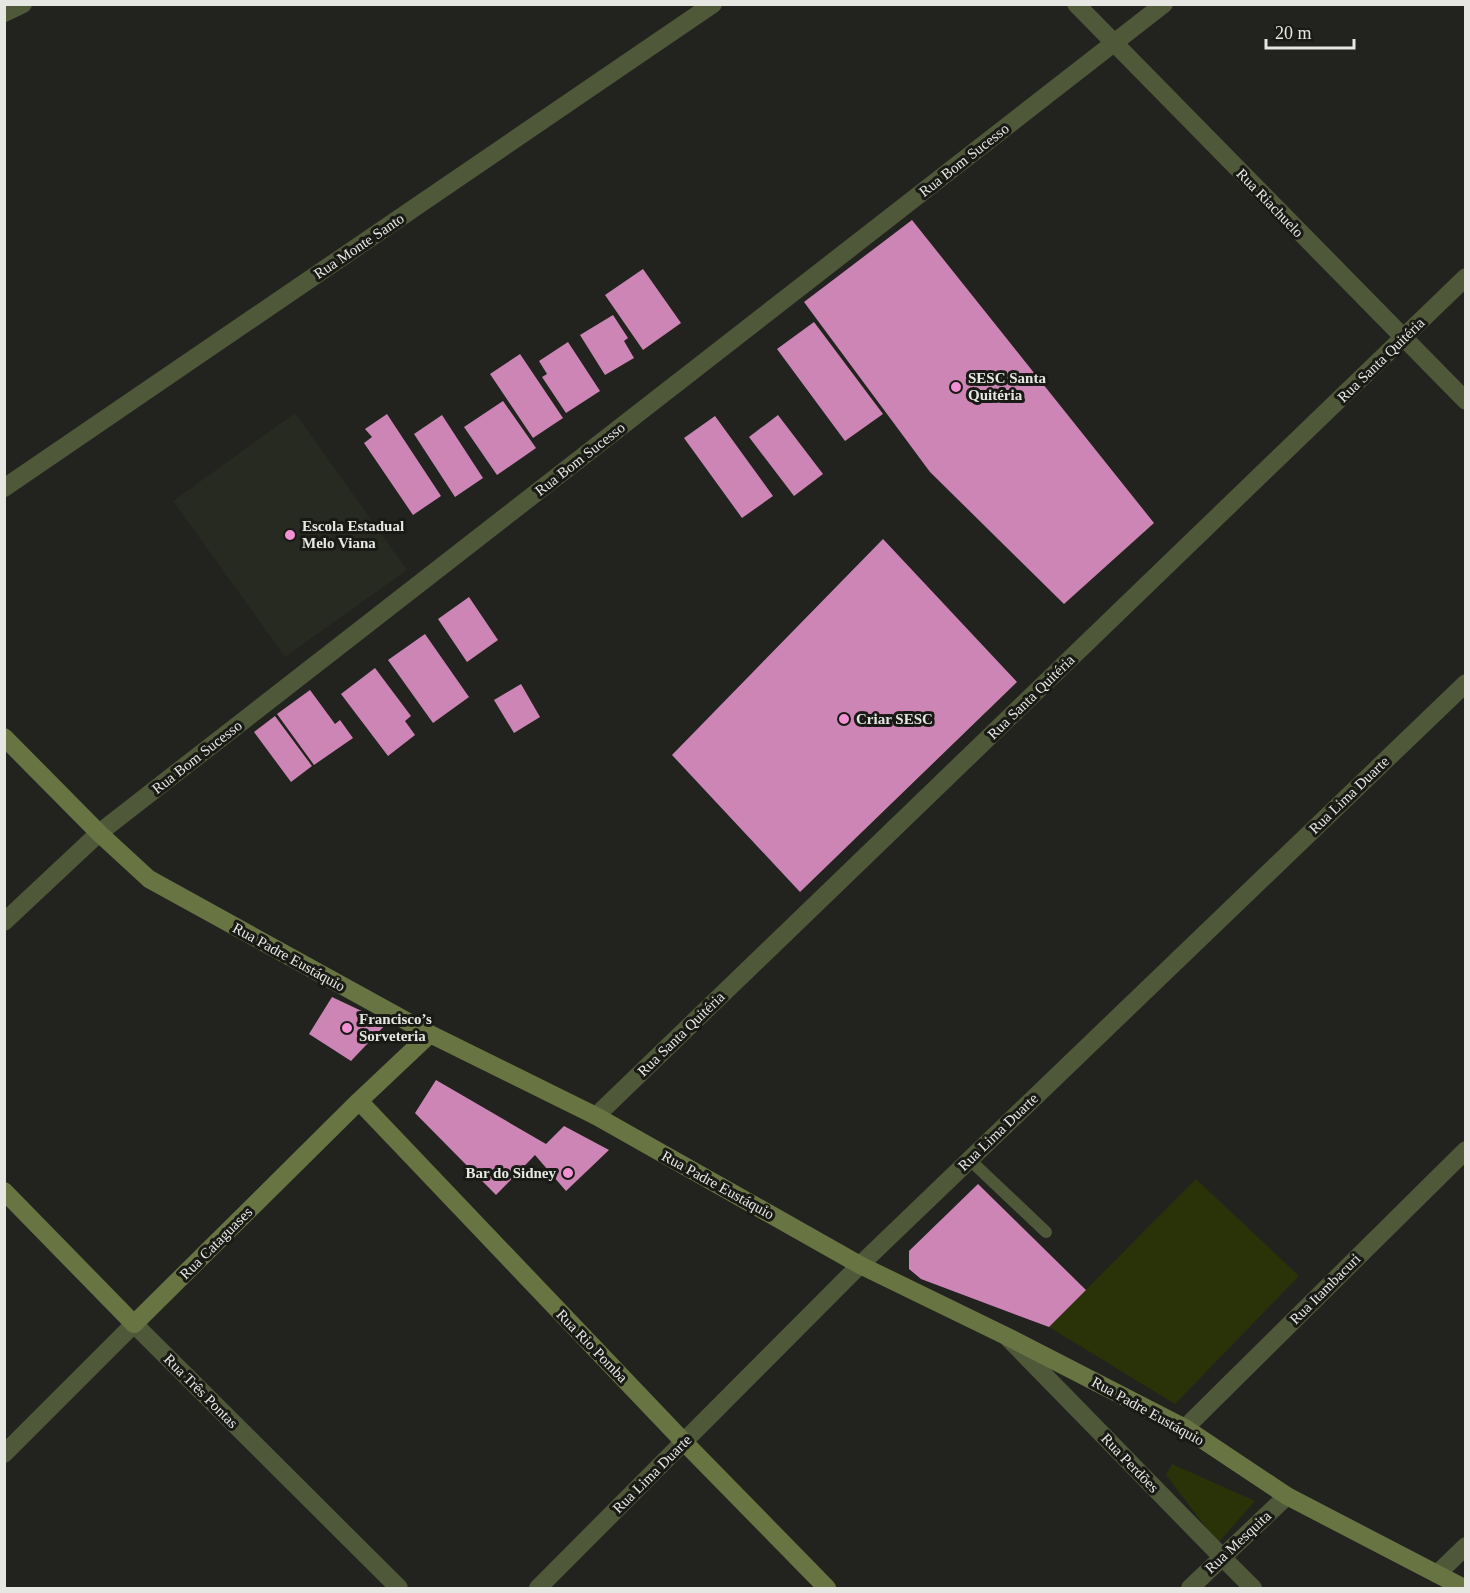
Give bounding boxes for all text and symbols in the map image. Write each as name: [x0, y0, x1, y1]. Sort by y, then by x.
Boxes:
scale bar: [1266, 12, 1354, 50]
text: 20 m: [1275, 23, 1312, 43]
street label: Rua Bom Sucesso: [916, 120, 1012, 200]
street label: Rua Riachuelo: [1233, 166, 1307, 240]
street label: Rua Monte Santo: [311, 210, 407, 282]
street label: Rua Santa Quitéria: [1334, 314, 1428, 405]
place label: SESC Santa Quitéria: [968, 370, 1046, 403]
marker: SESC Santa Quitéria: [949, 380, 963, 394]
street label: Rua Bom Sucesso: [532, 419, 628, 499]
place label: Escola Estadual Melo Viana: [302, 518, 404, 551]
marker: Escola Estadual Melo Viana: [283, 528, 297, 542]
street label: Rua Santa Quitéria: [984, 651, 1078, 742]
place label: Criar SESC: [856, 711, 933, 727]
marker: Criar SESC: [837, 712, 851, 726]
street label: Rua Bom Sucesso: [149, 717, 245, 797]
street label: Rua Lima Duarte: [1306, 753, 1392, 837]
street label: Rua Padre Eustáquio: [230, 920, 348, 994]
street label: Rua Santa Quitéria: [634, 988, 728, 1079]
place label: Francisco’s Sorveteria: [359, 1011, 432, 1044]
marker: Francisco’s Sorveteria: [340, 1021, 354, 1035]
street label: Rua Lima Duarte: [955, 1090, 1041, 1174]
street label: Rua Padre Eustáquio: [659, 1148, 777, 1222]
place label: Bar do Sidney: [465, 1165, 556, 1181]
marker: Bar do Sidney: [561, 1166, 575, 1180]
street label: Rua Cataguases: [177, 1204, 255, 1282]
street label: Rua Itambacuri: [1287, 1251, 1363, 1327]
street label: Rua Rio Pomba: [553, 1306, 631, 1386]
street label: Rua Três Pontas: [161, 1351, 241, 1431]
street label: Rua Padre Eustáquio: [1089, 1374, 1207, 1448]
street label: Rua Perdões: [1098, 1430, 1162, 1496]
street label: Rua Lima Duarte: [610, 1431, 695, 1516]
street label: Rua Mesquita: [1202, 1507, 1274, 1576]

